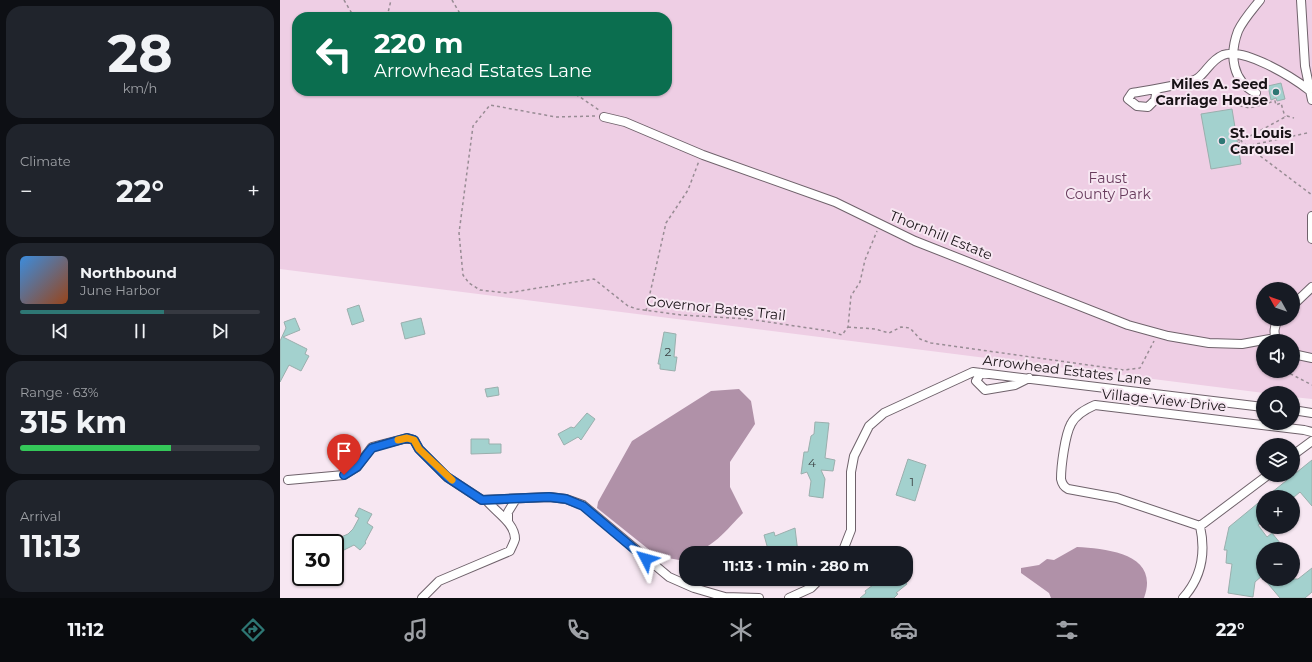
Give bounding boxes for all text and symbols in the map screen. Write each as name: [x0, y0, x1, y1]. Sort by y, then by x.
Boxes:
text: 28: [107, 22, 173, 85]
text: 220 m: [374, 26, 463, 60]
icon: left: [308, 28, 360, 80]
text: Arrowhead Estates Lane: [374, 60, 592, 82]
place label: Miles A. Seed Carriage House: [1155, 75, 1268, 109]
text: km/h: [123, 80, 157, 96]
marker: Miles A. Seed Carriage House: [1271, 87, 1281, 97]
place label: St. Louis Carousel: [1230, 124, 1294, 158]
marker: St. Louis Carousel: [1217, 136, 1227, 146]
text: Climate: [20, 153, 71, 169]
park label: Faust County Park: [1065, 169, 1151, 203]
text: 22°: [116, 173, 164, 210]
text: −: [20, 178, 33, 205]
text: +: [247, 178, 260, 205]
street label: Thornhill Estate: [887, 206, 995, 264]
text: Northbound: [80, 263, 177, 282]
text: June Harbor: [80, 282, 161, 298]
north arrow: [1256, 282, 1300, 326]
map controls: [1256, 282, 1300, 586]
street label: Governor Bates Trail: [645, 292, 787, 324]
icon: previous: [49, 320, 71, 342]
icon: pause: [129, 320, 151, 342]
icon: next: [209, 320, 231, 342]
button: sound: [1256, 334, 1300, 378]
house number: 2: [665, 344, 672, 359]
street label: Arrowhead Estates Lane: [982, 351, 1152, 389]
text: Range · 63%: [20, 384, 99, 400]
street label: Village View Drive: [1101, 385, 1227, 415]
button: search: [1256, 386, 1300, 430]
text: 315 km: [20, 404, 127, 441]
pin: [327, 434, 361, 475]
button: layers: [1256, 438, 1300, 482]
icon: arrive: [333, 440, 355, 462]
house number: 4: [808, 455, 816, 470]
house number: 1: [910, 474, 914, 489]
button: +: [1256, 490, 1300, 534]
text: Arrival: [20, 508, 61, 524]
text: 11:13: [20, 528, 81, 565]
speed limit sign: 30: [292, 534, 344, 586]
position arrow: [625, 538, 667, 580]
button: −: [1256, 542, 1300, 586]
text: 11:13 · 1 min · 280 m: [723, 556, 869, 575]
icon: directions: [239, 616, 267, 644]
icon: music: [402, 616, 430, 644]
icon: phone: [564, 616, 592, 644]
icon: climate: [727, 616, 755, 644]
icon: car: [890, 616, 918, 644]
icon: filters: [1053, 616, 1081, 644]
text: 11:12: [67, 619, 104, 641]
text: 22°: [1216, 619, 1244, 641]

